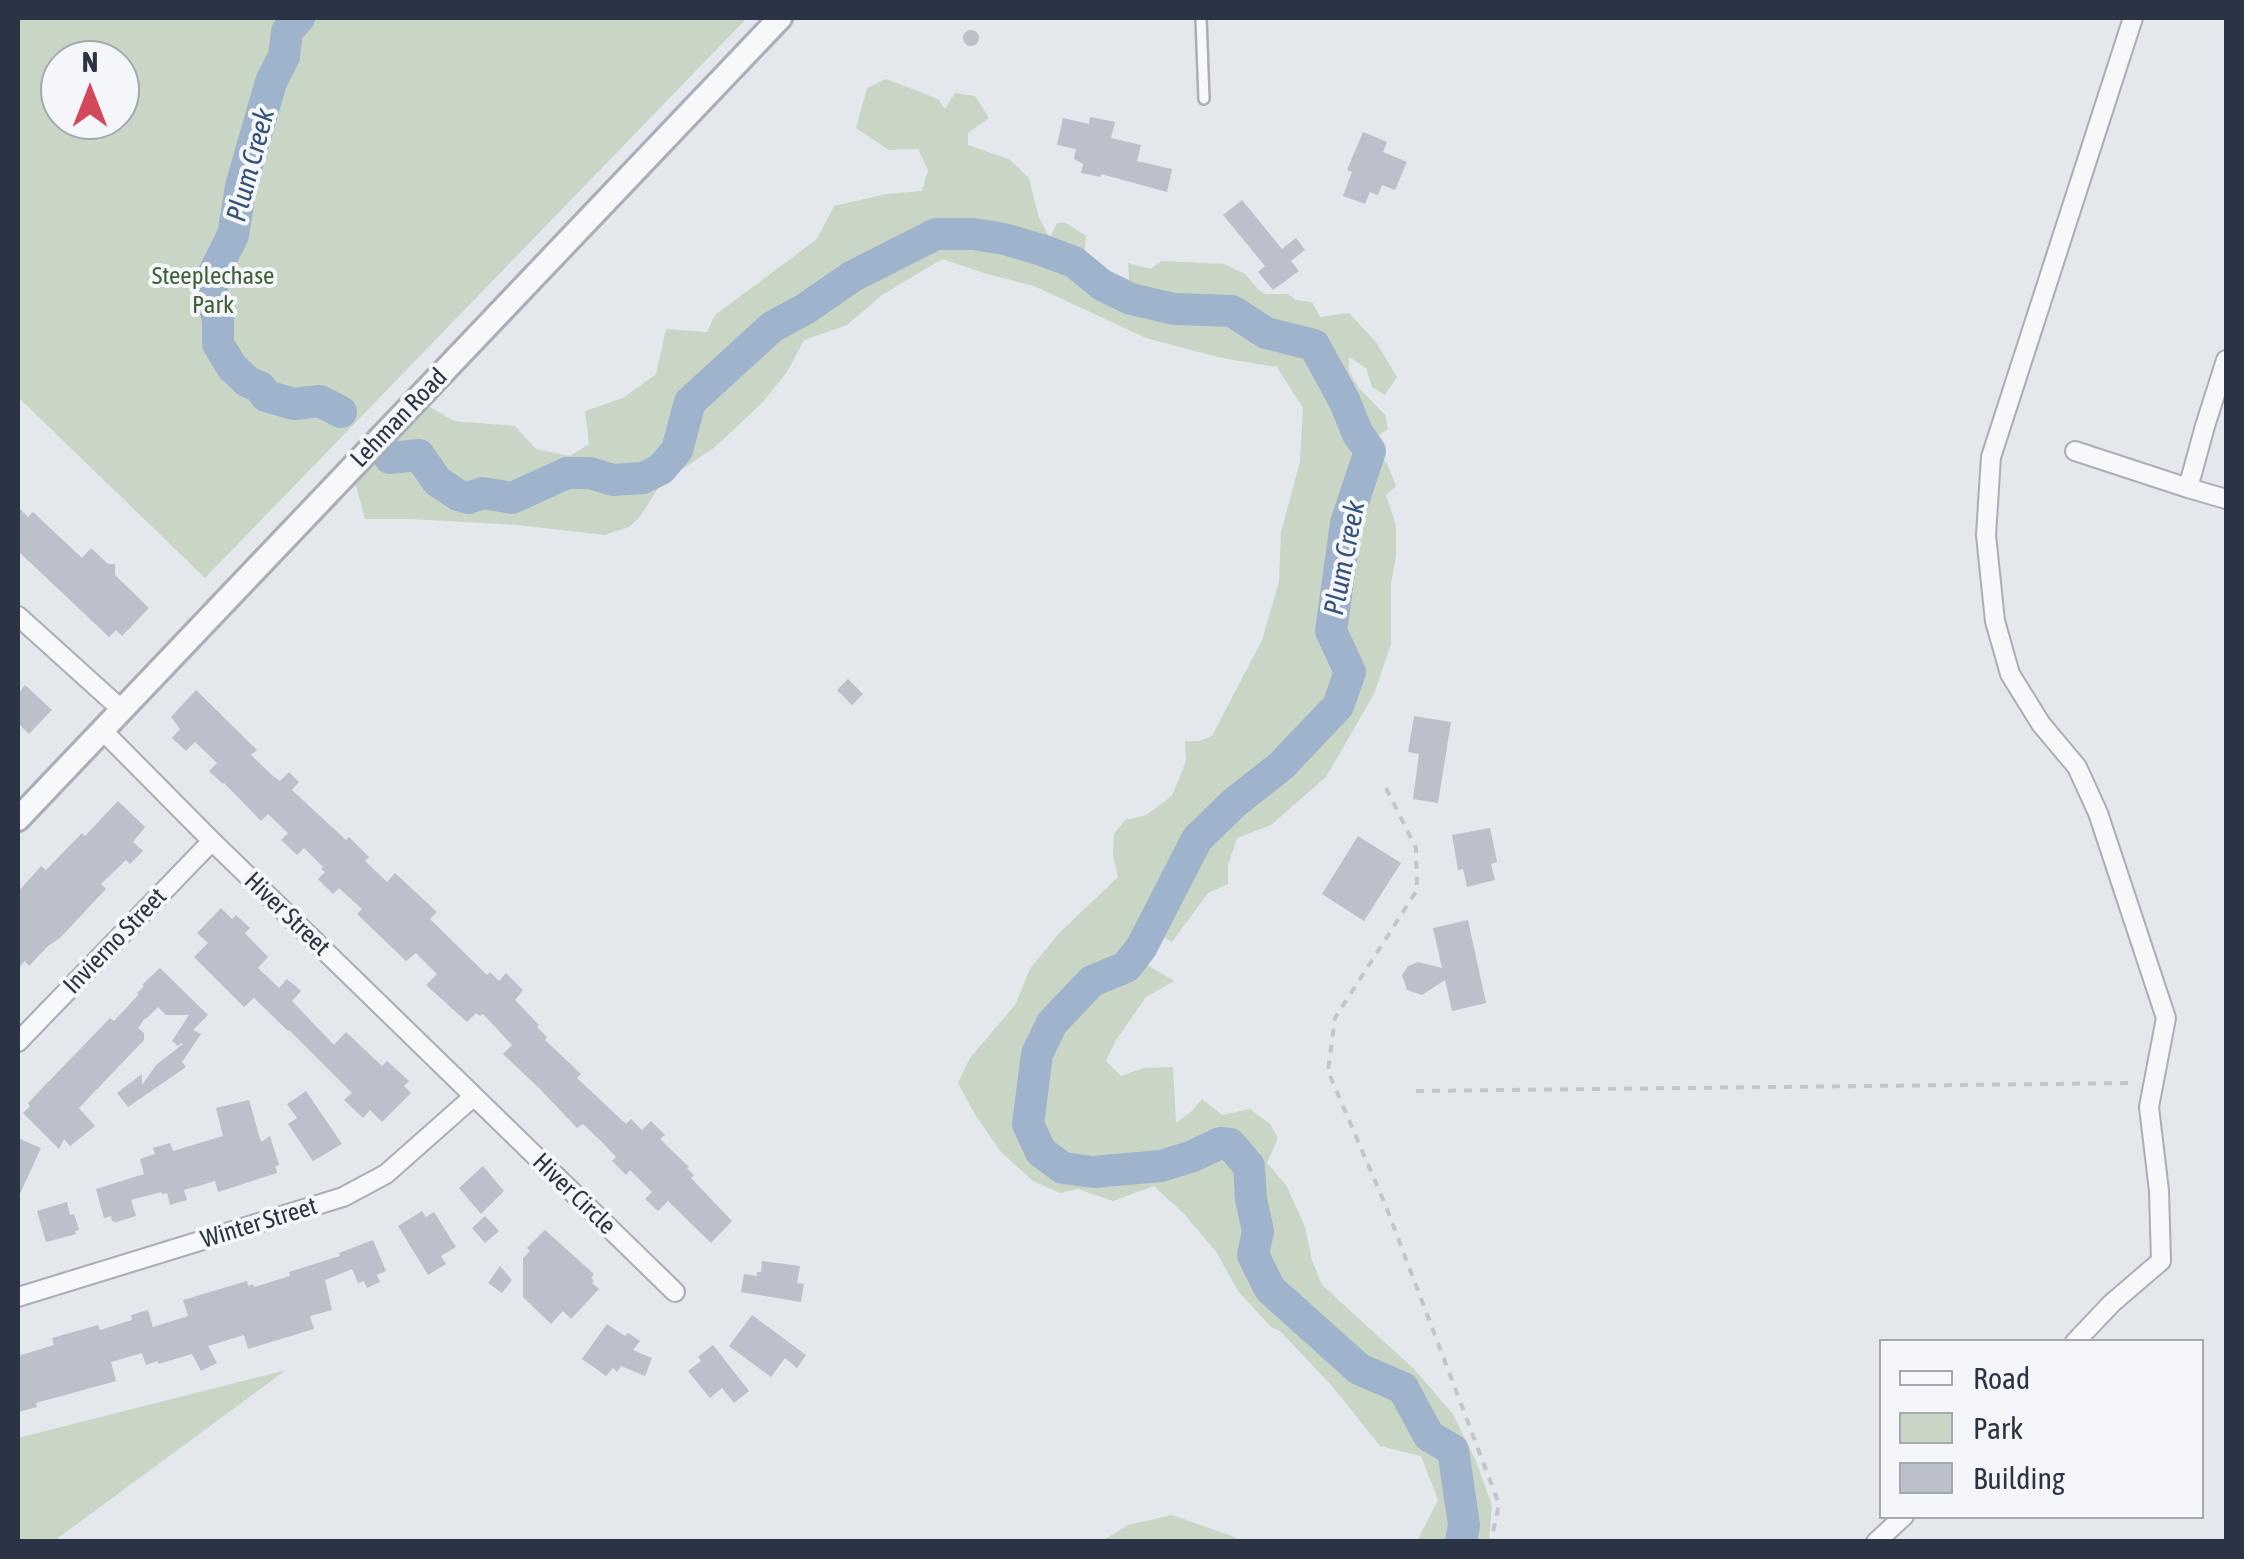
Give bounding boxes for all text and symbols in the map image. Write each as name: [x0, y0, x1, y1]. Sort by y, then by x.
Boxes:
north arrow: [40, 40, 140, 140]
text: N: [82, 46, 98, 78]
water label: Plum Creek: [220, 105, 282, 225]
park label: Steeplechase Park: [152, 261, 274, 320]
street label: Lehman Road: [344, 362, 454, 474]
water label: Plum Creek: [1317, 498, 1373, 618]
street label: Hiver Street: [238, 866, 336, 962]
street label: Invierno Street: [57, 882, 173, 1000]
street label: Hiver Circle: [526, 1147, 622, 1241]
street label: Winter Street: [197, 1191, 321, 1255]
legend: [1879, 1339, 2204, 1519]
text: Road: [1973, 1361, 2030, 1395]
text: Park: [1973, 1411, 2023, 1445]
text: Building: [1973, 1461, 2065, 1495]

